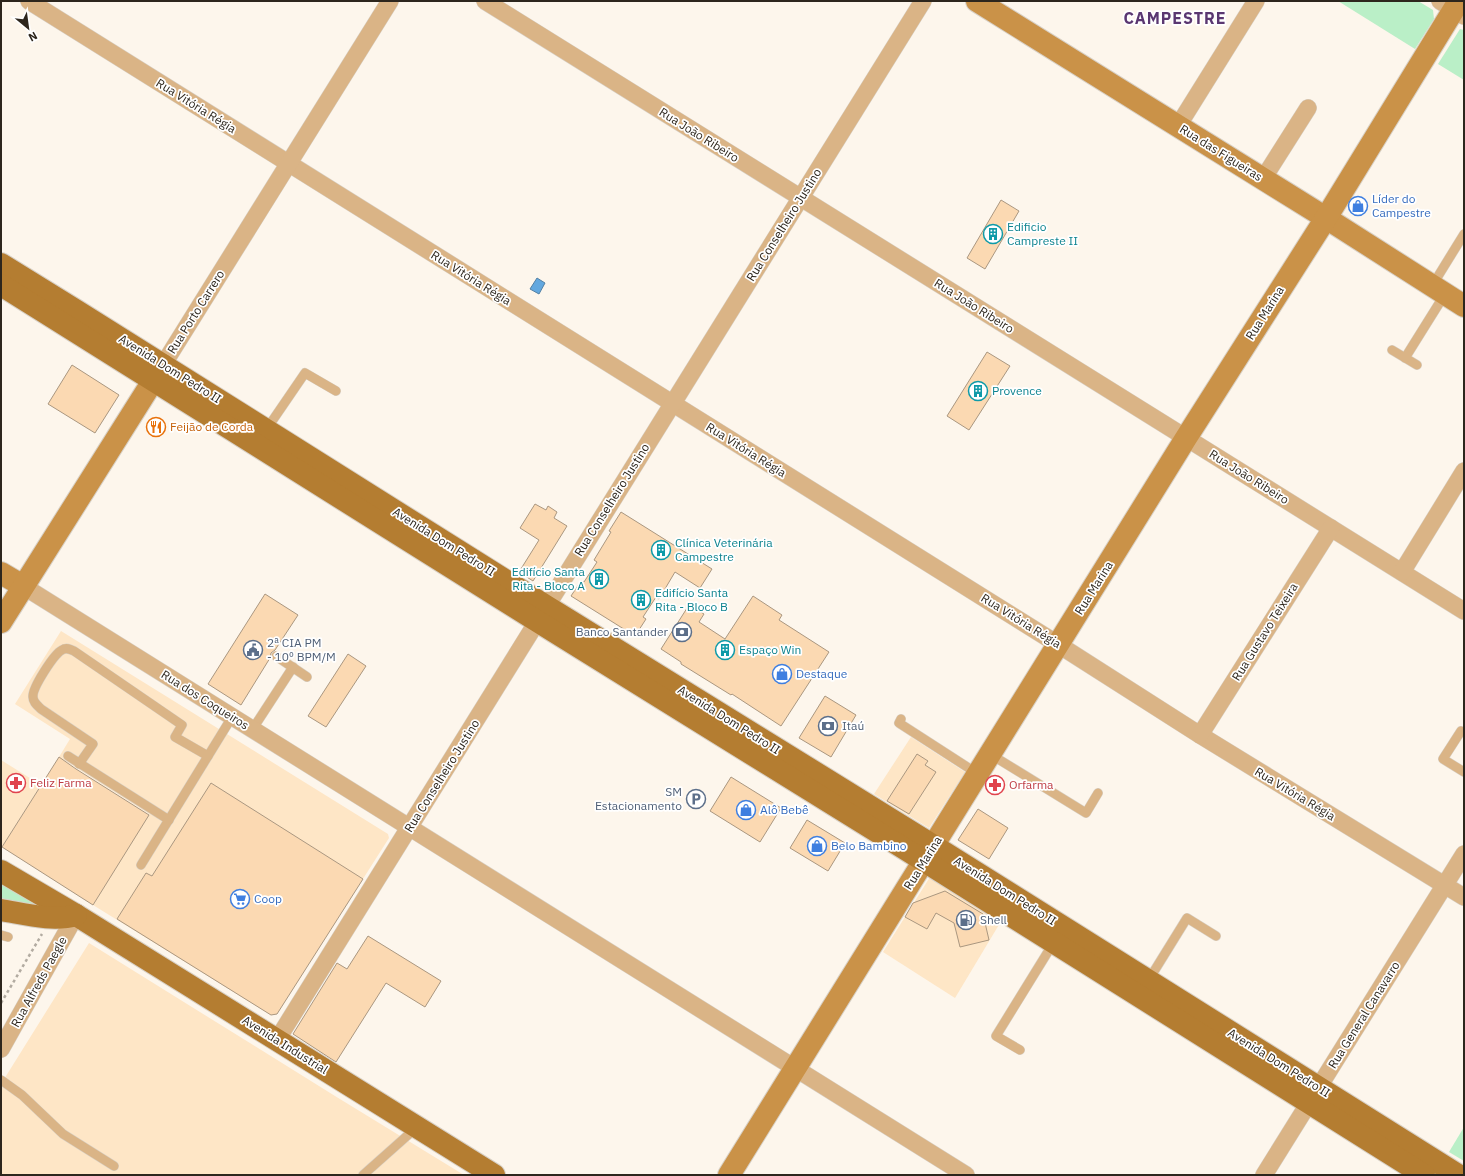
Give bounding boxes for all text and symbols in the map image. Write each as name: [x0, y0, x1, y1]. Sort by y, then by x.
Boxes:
north arrow: [8, 8, 48, 48]
district label: CAMPESTRE: [1123, 8, 1227, 28]
text: N: [26, 29, 40, 45]
street label: Rua Vitória Régia: [154, 75, 239, 136]
street label: Rua João Ribeiro: [657, 104, 742, 165]
street label: Rua das Figueiras: [1177, 121, 1266, 184]
street label: Rua Conselheiro Justino: [743, 165, 825, 284]
place label: Líder do Campestre: [1372, 191, 1431, 220]
shop icon: Líder do Campestre: [1347, 195, 1369, 217]
place label: Edificio Campreste II: [1007, 219, 1078, 248]
building icon: Edificio Campreste II: [982, 223, 1004, 245]
street label: Rua Vitória Régia: [429, 247, 514, 308]
street label: Rua Porto Carrero: [164, 267, 227, 356]
street label: Rua João Ribeiro: [932, 275, 1017, 336]
street label: Rua Marina: [1242, 283, 1287, 342]
street label: Avenida Dom Pedro II: [116, 331, 224, 406]
building icon: Provence: [967, 380, 989, 402]
place label: Provence: [992, 383, 1042, 398]
restaurant icon: Feijão de Corda: [145, 416, 167, 438]
place label: Feijão de Corda: [170, 419, 254, 434]
street label: Rua Vitória Régia: [704, 419, 789, 480]
street label: Rua Conselheiro Justino: [571, 440, 653, 559]
street label: Rua João Ribeiro: [1207, 446, 1292, 507]
street label: Avenida Dom Pedro II: [390, 504, 498, 579]
place label: Clínica Veterinária Campestre: [675, 535, 773, 564]
building icon: Clínica Veterinária Campestre: [650, 539, 672, 561]
street label: Rua Marina: [1071, 558, 1116, 617]
place label: Edifício Santa Rita - Bloco A: [512, 564, 586, 593]
building icon: Edifício Santa Rita - Bloco A: [588, 568, 610, 590]
street label: Rua Gustavo Teixeira: [1228, 580, 1301, 683]
place label: Edifício Santa Rita - Bloco B: [655, 585, 729, 614]
building icon: Edifício Santa Rita - Bloco B: [630, 589, 652, 611]
street label: Rua Vitória Régia: [979, 590, 1064, 651]
bank icon: Banco Santander: [671, 621, 693, 643]
place label: Banco Santander: [576, 624, 669, 639]
place label: 2ª CIA PM - 10º BPM/M: [267, 635, 336, 664]
public building icon: 2ª CIA PM - 10º BPM/M: [242, 639, 264, 661]
building icon: Espaço Win: [714, 639, 736, 661]
place label: Espaço Win: [739, 642, 801, 657]
shop icon: Destaque: [771, 663, 793, 685]
place label: Destaque: [796, 666, 848, 681]
street label: Rua dos Coqueiros: [159, 667, 252, 733]
street label: Avenida Dom Pedro II: [675, 682, 783, 757]
bank icon: Itaú: [817, 715, 839, 737]
street label: Rua Conselheiro Justino: [401, 716, 483, 835]
place label: Itaú: [842, 718, 864, 733]
street label: Rua Vitória Régia: [1252, 764, 1339, 824]
pharmacy icon: Feliz Farma: [5, 772, 27, 794]
pharmacy icon: Orfarma: [984, 774, 1006, 796]
place label: Feliz Farma: [30, 775, 92, 790]
place label: Orfarma: [1009, 777, 1054, 792]
place label: SM Estacionamento: [595, 784, 682, 813]
parking icon: SM Estacionamento: [685, 788, 707, 810]
shop icon: Alô Bebê: [735, 799, 757, 821]
place label: Alô Bebê: [760, 802, 809, 817]
street label: Rua Marina: [900, 833, 945, 892]
shop icon: Belo Bambino: [806, 835, 828, 857]
place label: Belo Bambino: [831, 838, 907, 853]
street label: Avenida Dom Pedro II: [951, 853, 1059, 928]
supermarket icon: Coop: [229, 888, 251, 910]
place label: Coop: [254, 891, 282, 906]
fuel station icon: Shell: [955, 909, 977, 931]
place label: Shell: [980, 912, 1007, 927]
street label: Rua Alfreds Paegle: [7, 933, 70, 1030]
street label: Rua General Canavarro: [1324, 958, 1403, 1071]
street label: Avenida Industrial: [240, 1012, 331, 1077]
street label: Avenida Dom Pedro II: [1225, 1025, 1333, 1100]

